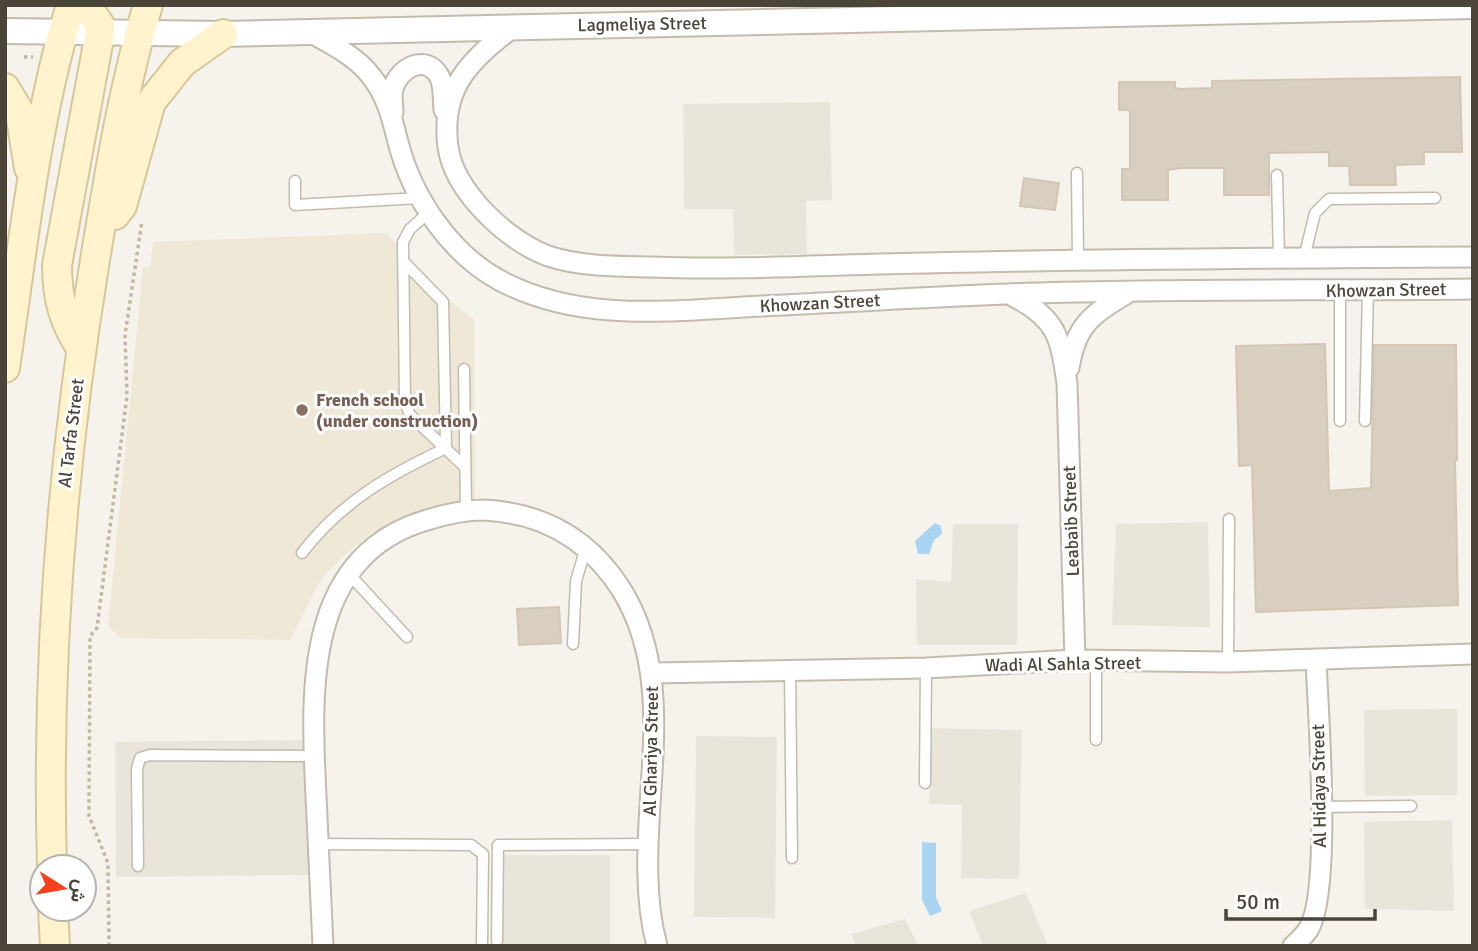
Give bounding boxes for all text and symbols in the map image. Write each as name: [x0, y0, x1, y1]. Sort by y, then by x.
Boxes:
street label: Lagmeliya Street: [577, 12, 707, 36]
street label: Khowzan Street: [1326, 278, 1446, 302]
street label: Khowzan Street: [759, 289, 881, 317]
street label: Al Tarfa Street: [53, 377, 89, 489]
place label: French school (under construction): [316, 389, 478, 432]
marker: French school (under construction): [294, 402, 310, 418]
street label: Leabaib Street: [1058, 465, 1084, 577]
street label: Wadi Al Sahla Street: [985, 652, 1141, 676]
street label: Al Ghariya Street: [639, 686, 663, 816]
street label: Al Hidaya Street: [1307, 724, 1331, 848]
north arrow: [28, 853, 98, 923]
text: ش: [65, 878, 93, 905]
scale bar: [1226, 878, 1375, 922]
text: 50 m: [1236, 889, 1280, 915]

